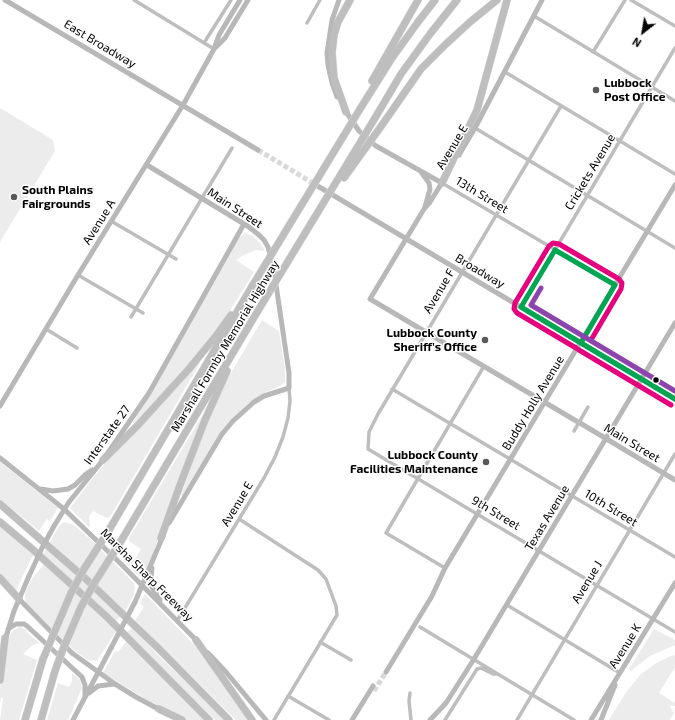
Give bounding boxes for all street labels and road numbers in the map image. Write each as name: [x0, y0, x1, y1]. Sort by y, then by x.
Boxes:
street label: East Broadway: [61, 17, 139, 71]
street label: Avenue E: [433, 122, 471, 172]
street label: Crickets Avenue: [562, 131, 618, 213]
street label: 13th Street: [453, 174, 511, 216]
street label: Main Street: [205, 185, 265, 231]
street label: Avenue A: [80, 197, 118, 247]
street label: Broadway: [453, 251, 507, 291]
street label: Marshall Formby Memorial Highway: [168, 257, 282, 435]
street label: Avenue F: [420, 266, 458, 316]
street label: Buddy Holly Avenue: [499, 353, 567, 453]
street label: Interstate 27: [81, 403, 133, 467]
street label: Main Street: [601, 421, 663, 465]
street label: Avenue E: [218, 479, 256, 529]
street label: Texas Avenue: [522, 483, 572, 553]
street label: 10th Street: [582, 486, 640, 530]
street label: 9th Street: [469, 493, 523, 533]
street label: Marsha Sharp Freeway: [98, 526, 196, 624]
street label: Avenue J: [569, 558, 605, 606]
street label: Avenue K: [606, 621, 644, 671]

